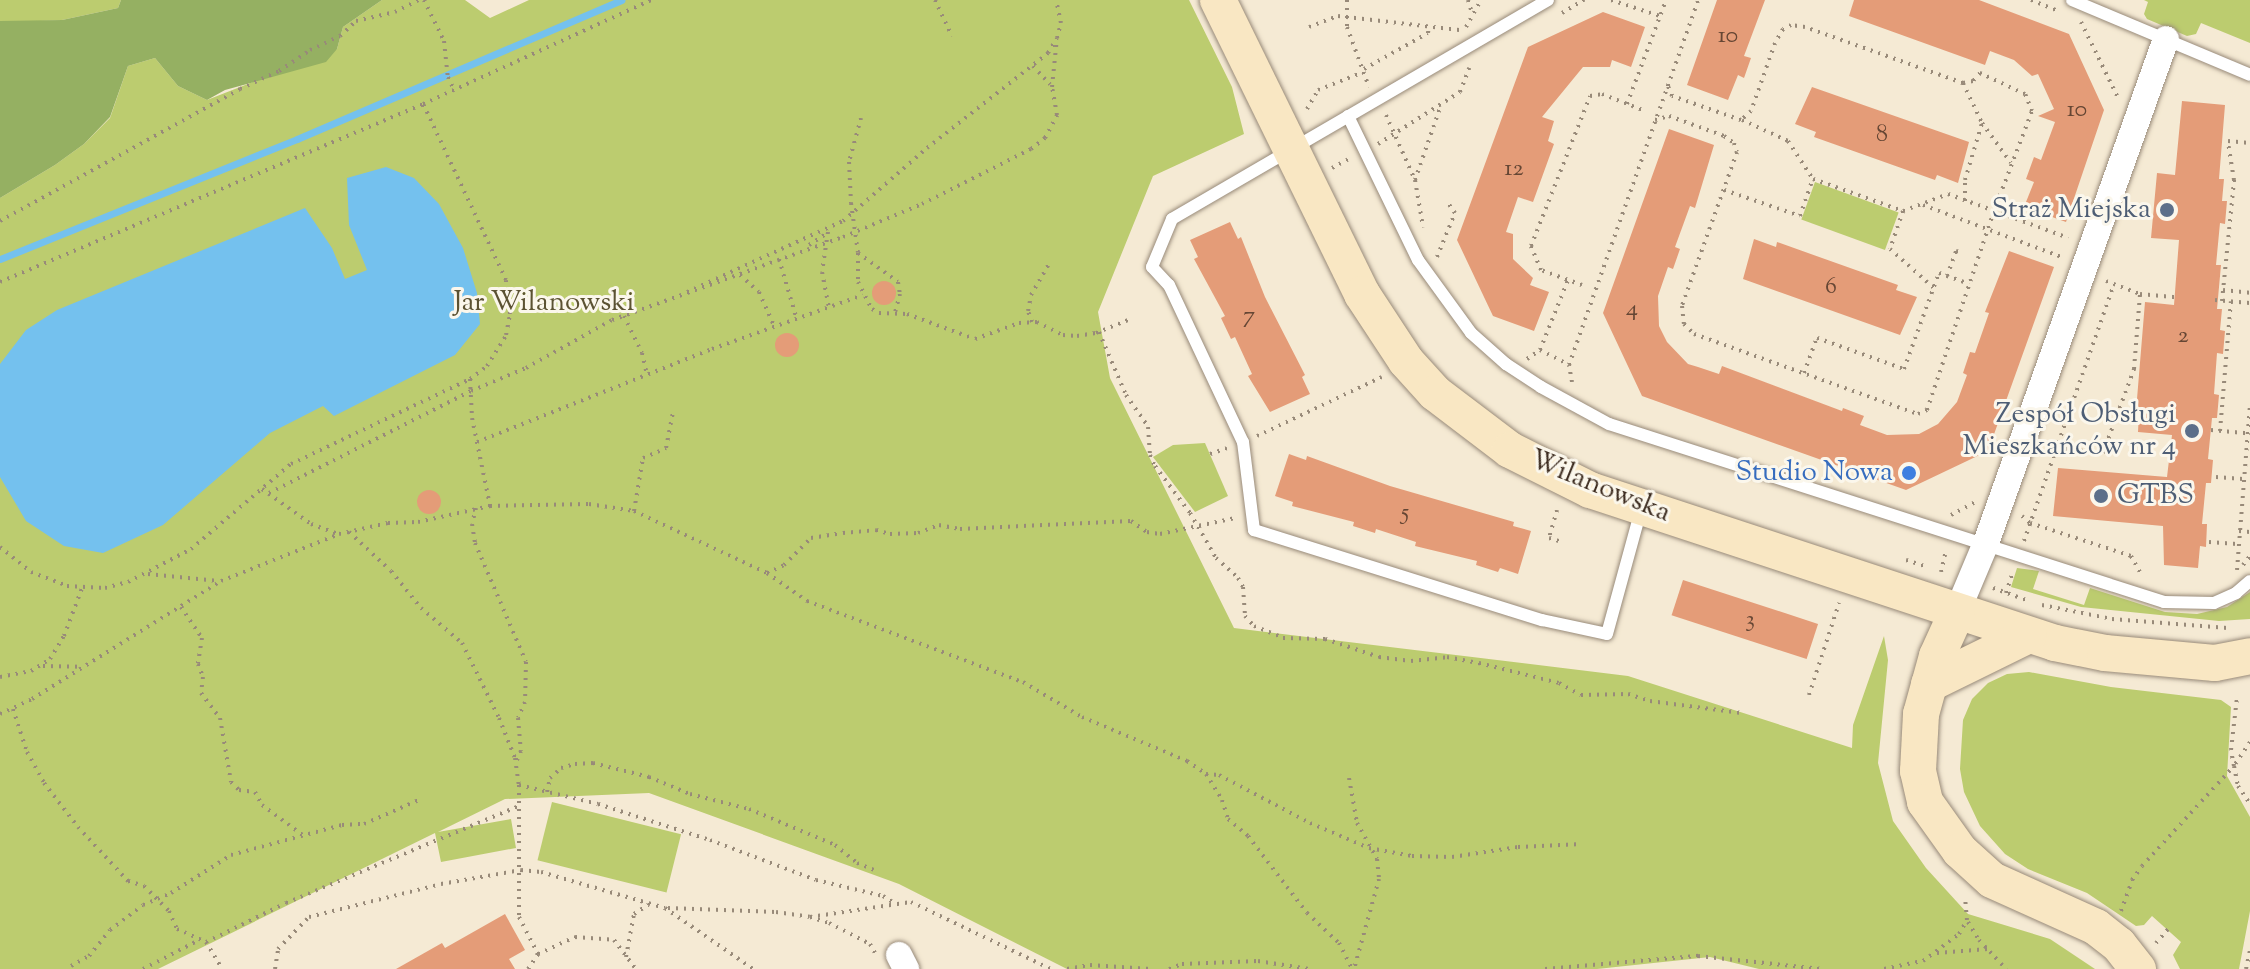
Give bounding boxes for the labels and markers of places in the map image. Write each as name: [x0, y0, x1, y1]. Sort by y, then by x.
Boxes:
place label: Straż Miejska: [1991, 193, 2151, 227]
marker: Straż Miejska: [2158, 201, 2176, 219]
place label: Zespół Obsługi Mieszkańców nr 4: [1962, 398, 2176, 464]
marker: Zespół Obsługi Mieszkańców nr 4: [2183, 422, 2201, 440]
place label: Studio Nowa: [1735, 456, 1893, 490]
marker: Studio Nowa: [1900, 464, 1918, 482]
place label: GTBS: [2117, 479, 2194, 513]
marker: GTBS: [2092, 487, 2110, 505]

